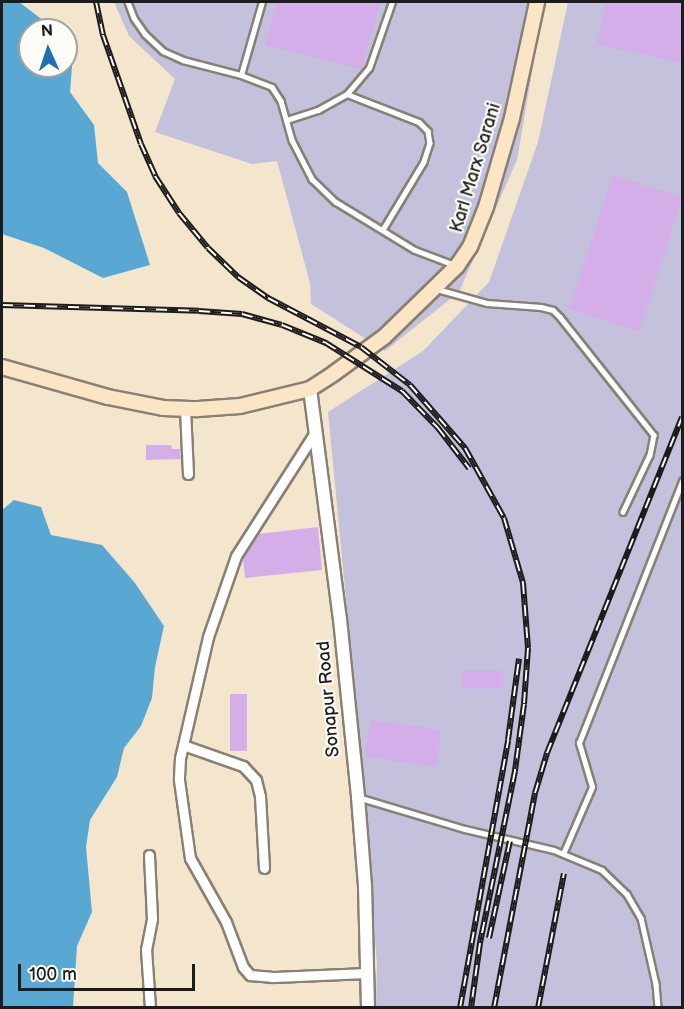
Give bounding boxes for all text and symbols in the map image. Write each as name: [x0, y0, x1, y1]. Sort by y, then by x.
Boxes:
north arrow: [18, 18, 78, 78]
text: N: [41, 22, 54, 41]
street label: Karl Marx Sarani: [446, 101, 506, 235]
street label: Sonapur Road: [313, 640, 345, 758]
scale bar: [21, 952, 198, 990]
text: 100 m: [29, 964, 77, 985]

